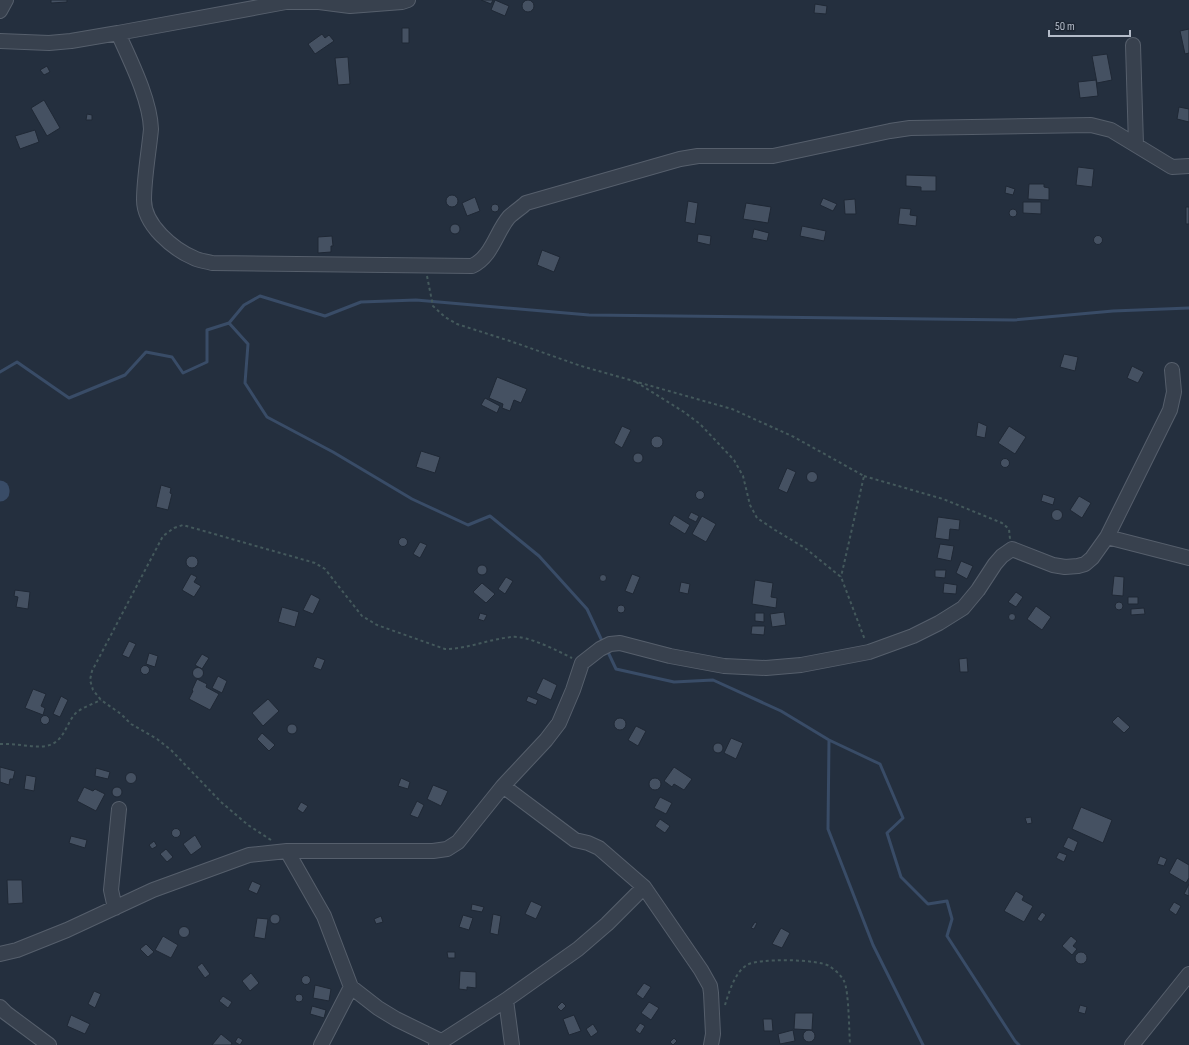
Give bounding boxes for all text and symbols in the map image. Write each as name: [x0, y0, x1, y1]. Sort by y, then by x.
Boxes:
scale bar: [1049, 12, 1130, 38]
text: 50 m: [1055, 19, 1075, 34]

